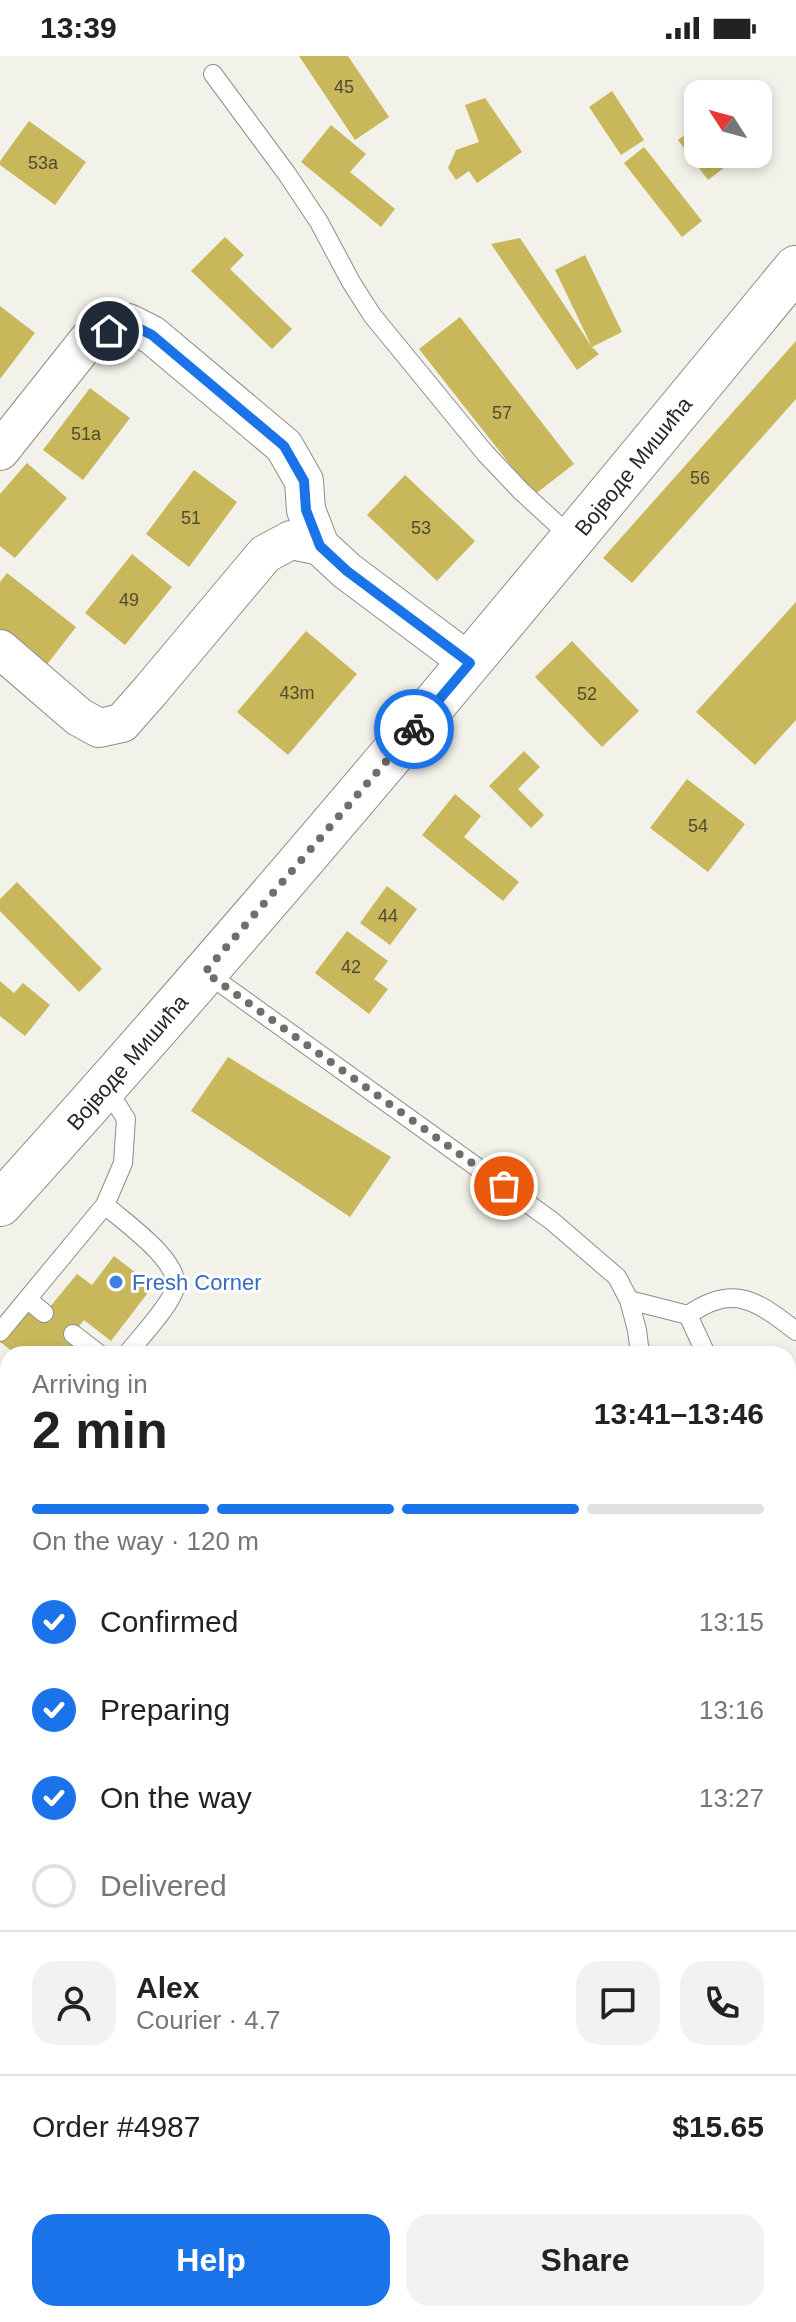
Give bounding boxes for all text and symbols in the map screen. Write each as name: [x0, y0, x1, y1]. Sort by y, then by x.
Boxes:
text: 13:39: [40, 11, 117, 44]
house number: 45: [334, 77, 354, 97]
north arrow: [684, 80, 772, 168]
map controls: [684, 80, 772, 168]
house number: 53a: [28, 153, 59, 173]
pin: [75, 297, 143, 365]
icon: home: [87, 309, 131, 353]
street label: Војводе Мишића: [570, 391, 697, 541]
house number: 57: [492, 403, 512, 423]
house number: 51a: [71, 424, 102, 444]
house number: 56: [690, 468, 710, 488]
house number: 51: [181, 508, 201, 528]
house number: 53: [411, 518, 431, 538]
house number: 49: [119, 590, 139, 610]
house number: 43m: [279, 683, 315, 703]
house number: 52: [577, 684, 597, 704]
courier: [374, 689, 454, 769]
icon: bike: [392, 707, 436, 751]
house number: 54: [688, 816, 708, 836]
house number: 44: [378, 906, 398, 926]
house number: 42: [341, 957, 361, 977]
street label: Војводе Мишића: [62, 989, 193, 1135]
pin: [470, 1152, 538, 1220]
icon: bag: [482, 1164, 526, 1208]
place label: Fresh Corner: [132, 1270, 262, 1295]
marker: Fresh Corner: [107, 1273, 125, 1291]
text: Arriving in: [32, 1369, 148, 1399]
text: 13:41–13:46: [594, 1397, 764, 1430]
text: 2 min: [32, 1401, 168, 1459]
text: On the way · 120 m: [32, 1526, 259, 1556]
icon: check: [32, 1600, 76, 1644]
text: Confirmed: [100, 1605, 238, 1638]
text: 13:15: [699, 1607, 764, 1637]
icon: check: [32, 1688, 76, 1732]
text: Preparing: [100, 1693, 230, 1726]
text: 13:16: [699, 1695, 764, 1725]
icon: check: [32, 1776, 76, 1820]
text: On the way: [100, 1781, 252, 1814]
text: 13:27: [699, 1783, 764, 1813]
text: Delivered: [100, 1869, 227, 1902]
button: person: [32, 1961, 116, 2045]
button: chat: [576, 1961, 660, 2045]
button: phone: [680, 1961, 764, 2045]
text: Alex: [136, 1971, 199, 2004]
text: Courier · 4.7: [136, 2005, 281, 2035]
text: Order #4987: [32, 2110, 200, 2143]
text: $15.65: [672, 2110, 764, 2143]
button: Help: [32, 2214, 390, 2306]
button: Share: [406, 2214, 764, 2306]

